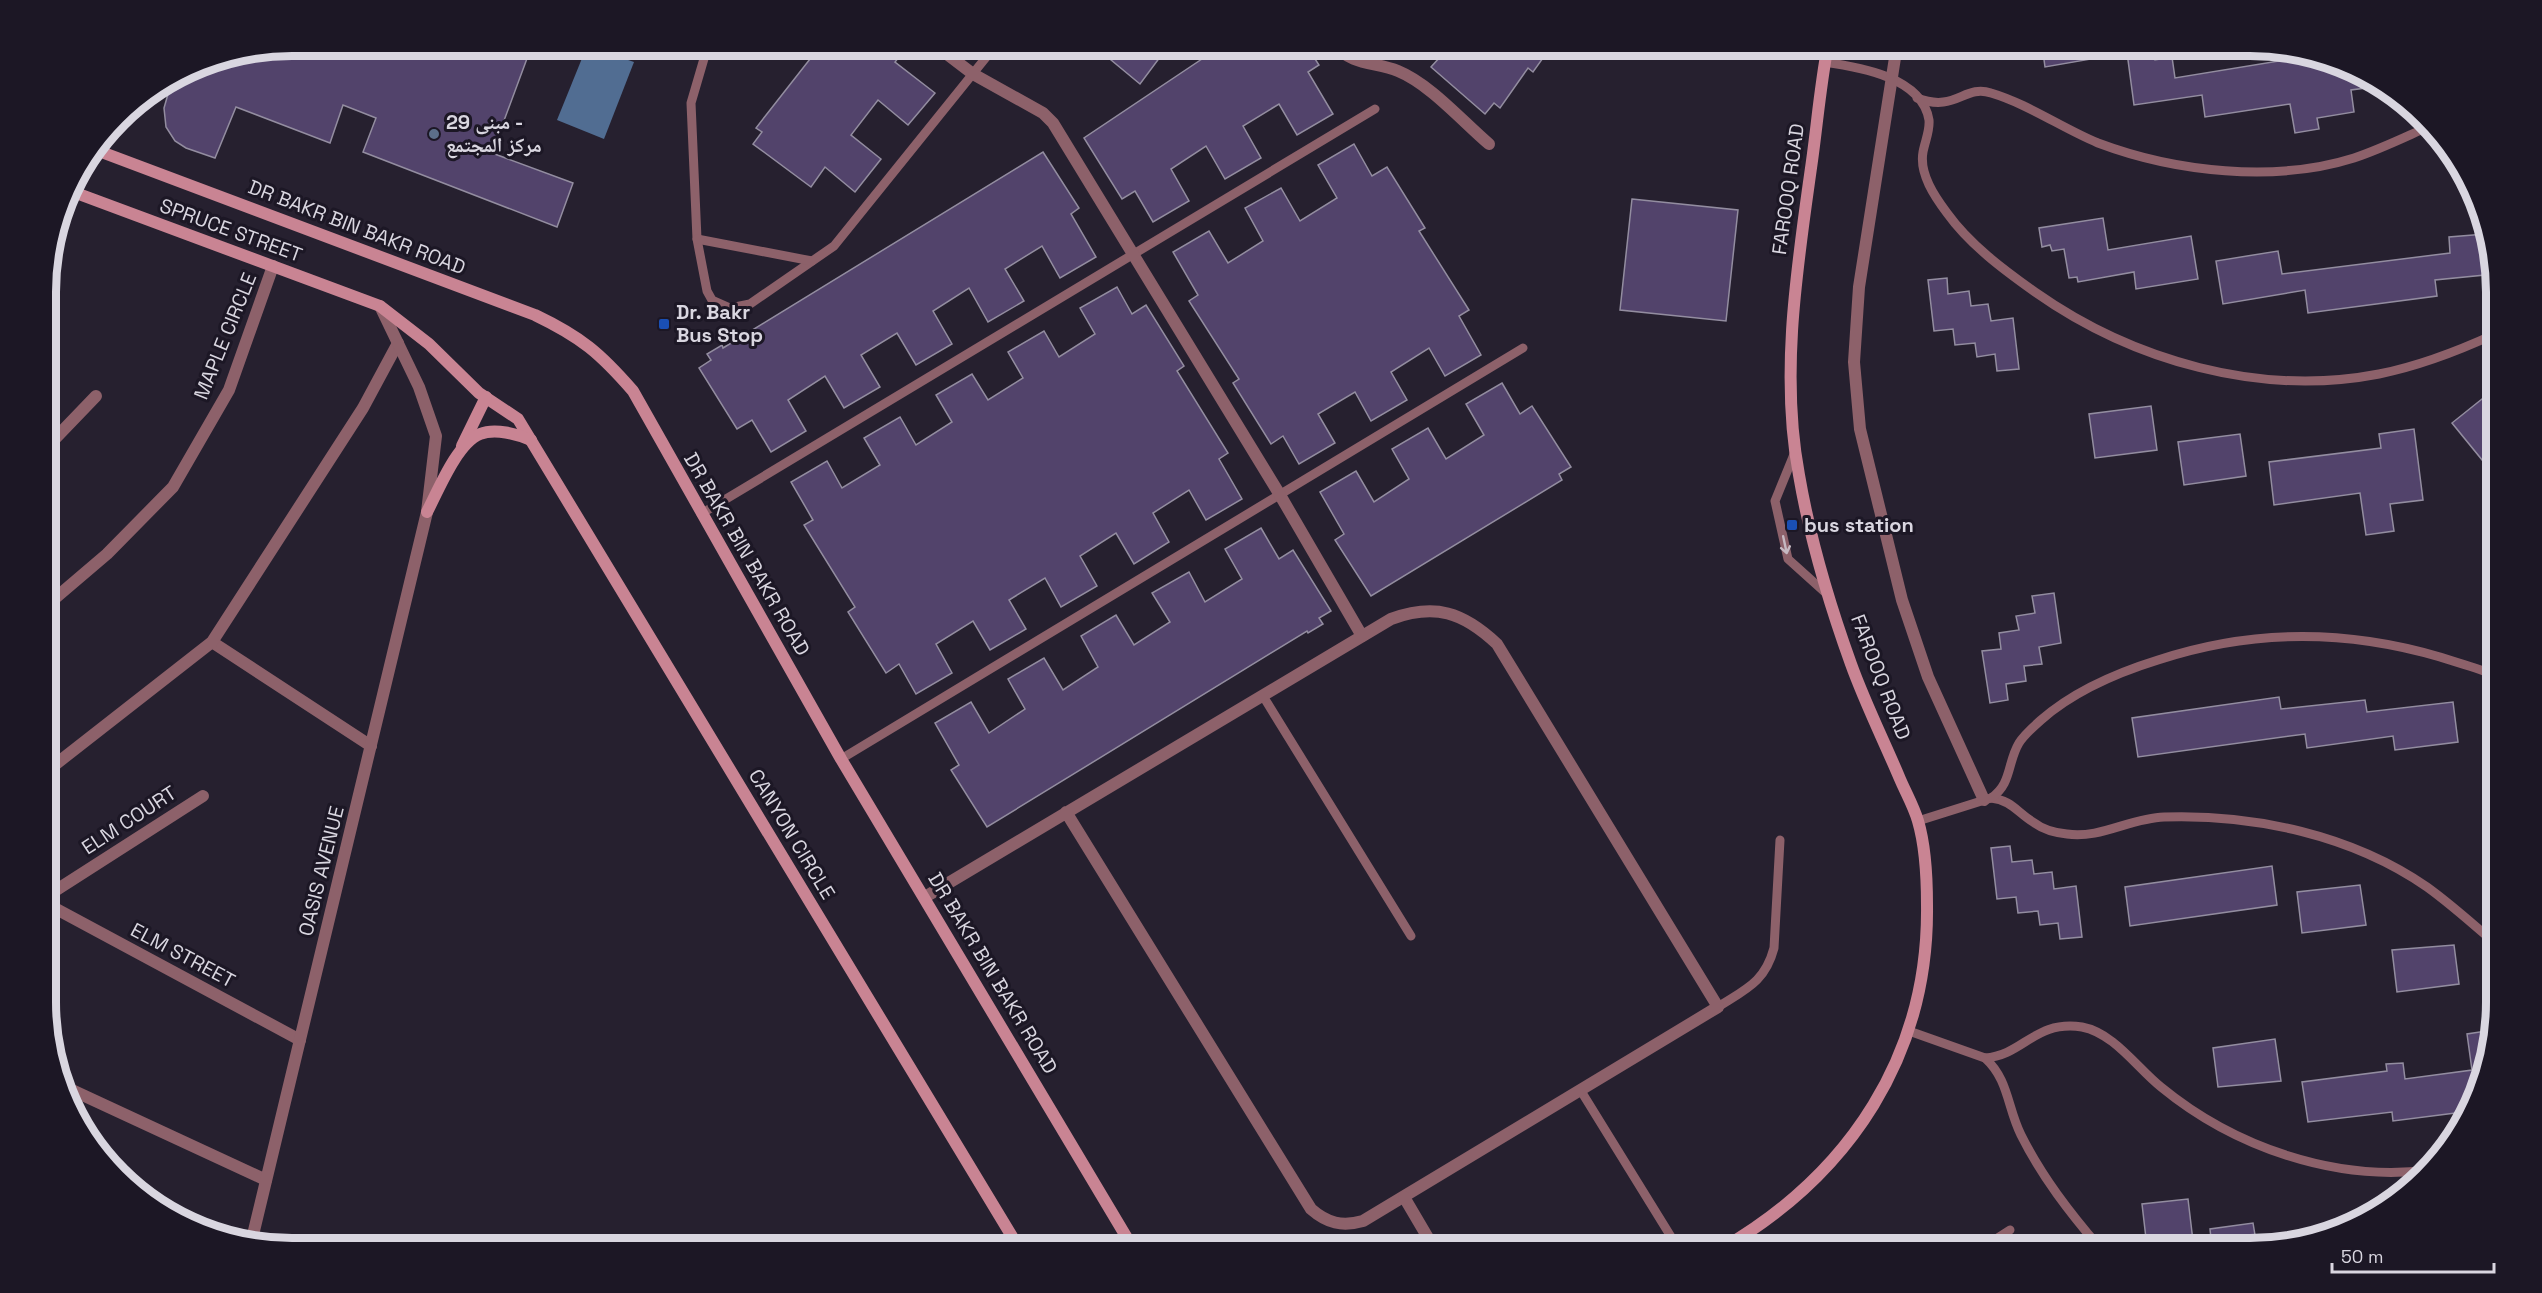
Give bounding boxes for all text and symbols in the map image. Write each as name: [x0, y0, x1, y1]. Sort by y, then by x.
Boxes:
place label: مبنى 29 - مركز المجتمع: [446, 109, 542, 159]
street label: FAROOQ ROAD: [1766, 122, 1810, 256]
marker: مبنى 29 - مركز المجتمع: [427, 127, 441, 141]
street label: DR BAKR BIN BAKR ROAD: [245, 174, 469, 280]
street label: SPRUCE STREET: [156, 192, 306, 268]
street label: MAPLE CIRCLE: [188, 269, 262, 403]
place label: Dr. Bakr Bus Stop: [676, 299, 763, 348]
marker: Dr. Bakr Bus Stop: [657, 317, 671, 331]
street label: DR BAKR BIN BAKR ROAD: [678, 448, 816, 660]
place label: bus station: [1804, 512, 1914, 538]
marker: bus station: [1785, 518, 1799, 532]
one-way arrow: [1779, 536, 1791, 555]
street label: FAROOQ ROAD: [1845, 611, 1917, 743]
street label: CANYON CIRCLE: [743, 764, 841, 904]
street label: ELM COURT: [76, 779, 182, 860]
street label: OASIS AVENUE: [292, 803, 350, 939]
street label: DR BAKR BIN BAKR ROAD: [922, 867, 1064, 1079]
street label: ELM STREET: [126, 917, 240, 994]
scale bar: [2332, 1236, 2494, 1274]
text: 50 m: [2341, 1245, 2383, 1268]

